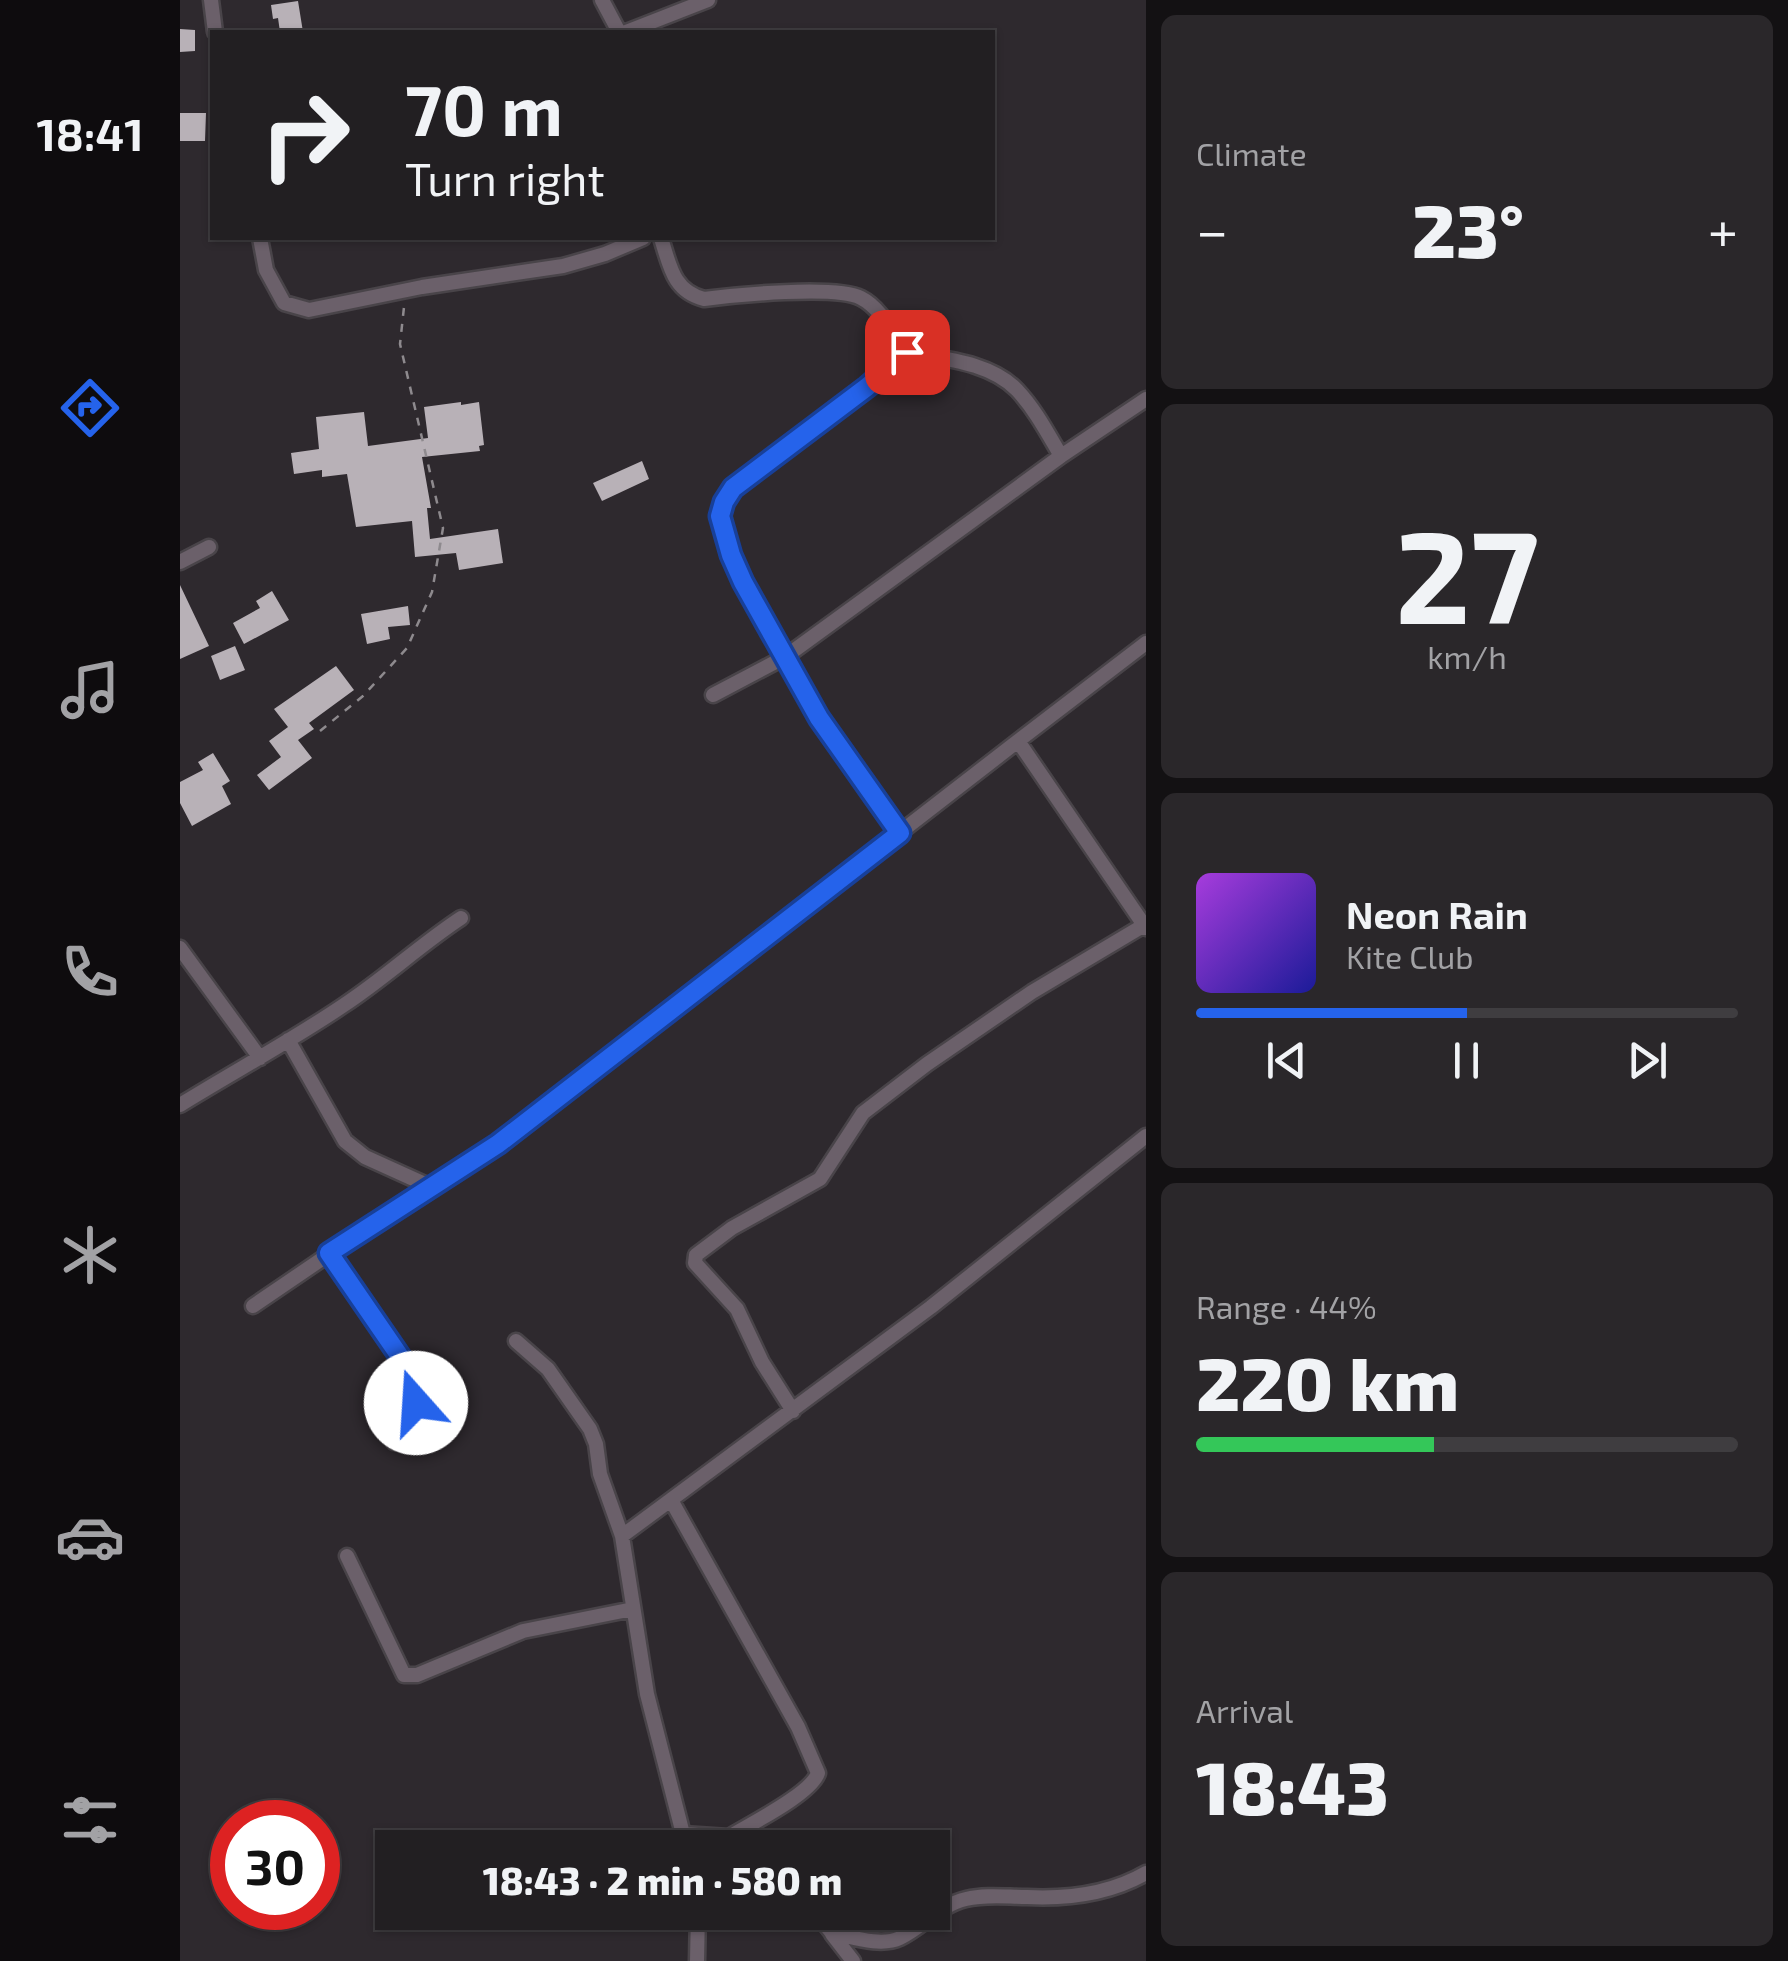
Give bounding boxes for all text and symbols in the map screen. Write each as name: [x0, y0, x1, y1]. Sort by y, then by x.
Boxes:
text: 70 m: [405, 66, 563, 150]
icon: right: [240, 70, 370, 200]
text: 18:41: [36, 106, 144, 160]
text: Climate: [1196, 134, 1307, 172]
text: Turn right: [405, 151, 605, 205]
text: 23°: [1412, 183, 1524, 273]
text: −: [1196, 196, 1228, 262]
text: +: [1708, 196, 1738, 262]
pin: [865, 310, 950, 395]
icon: arrive: [880, 325, 935, 380]
icon: directions: [55, 373, 125, 443]
text: 27: [1395, 494, 1539, 650]
text: km/h: [1427, 637, 1507, 675]
icon: music: [55, 655, 125, 725]
text: Neon Rain: [1346, 891, 1528, 937]
icon: phone: [55, 937, 125, 1007]
text: Kite Club: [1346, 937, 1474, 975]
icon: previous: [1259, 1033, 1314, 1088]
icon: pause: [1439, 1033, 1494, 1088]
icon: next: [1620, 1033, 1675, 1088]
icon: climate: [55, 1220, 125, 1290]
text: Range · 44%: [1196, 1287, 1377, 1325]
text: 220 km: [1196, 1336, 1459, 1426]
position arrow: [364, 1351, 468, 1455]
icon: car: [55, 1502, 125, 1572]
text: Arrival: [1196, 1691, 1293, 1729]
text: 18:43: [1196, 1740, 1389, 1830]
icon: filters: [55, 1785, 125, 1855]
speed limit sign: 30: [210, 1800, 340, 1930]
text: 18:43 · 2 min · 580 m: [483, 1857, 842, 1903]

